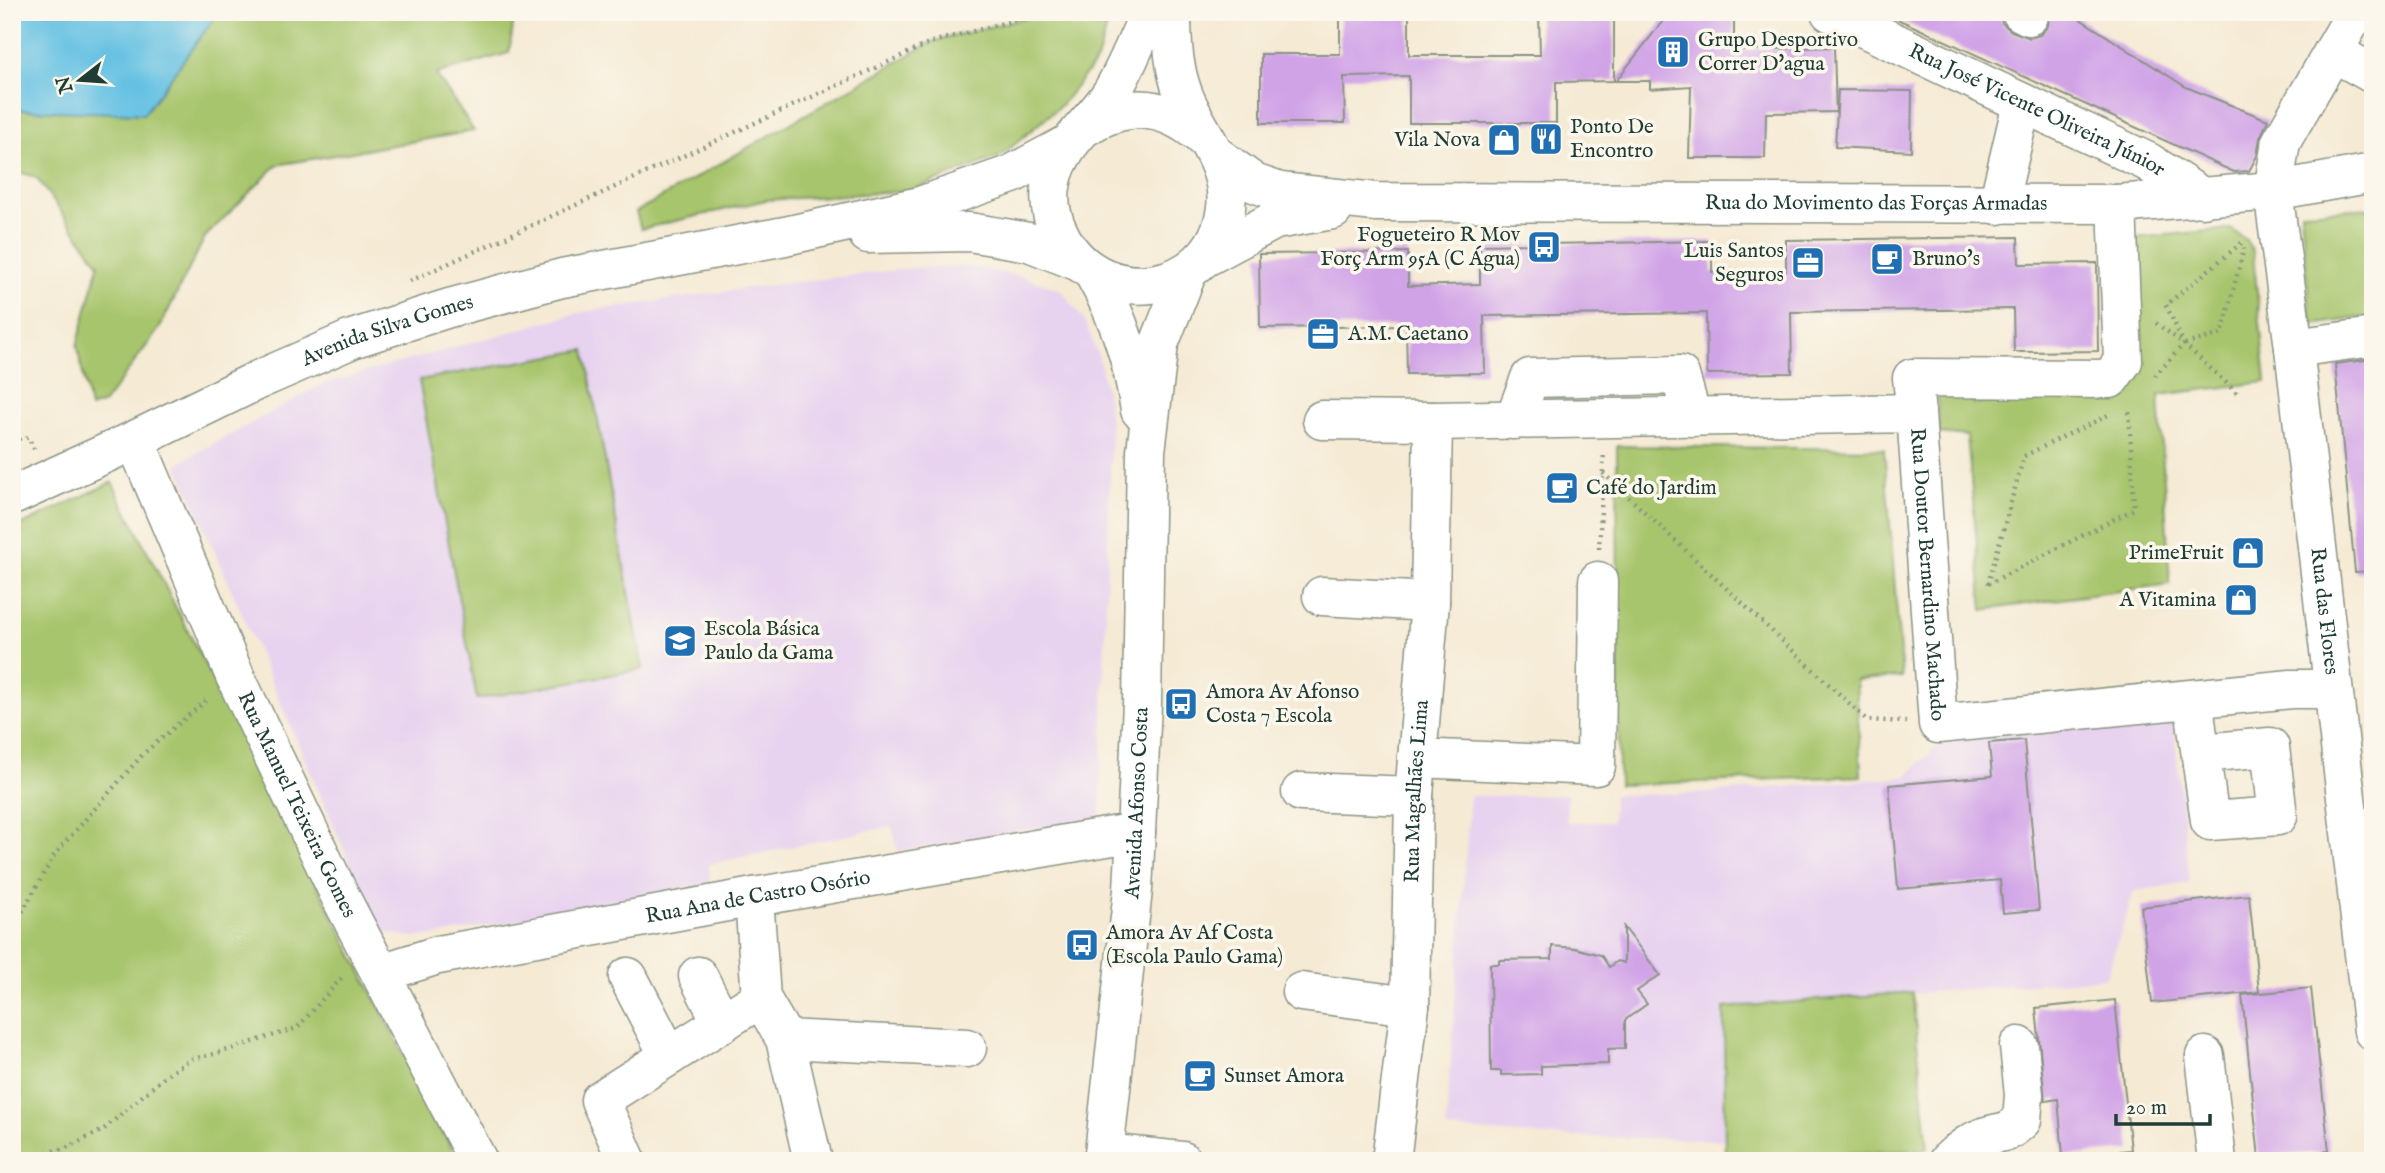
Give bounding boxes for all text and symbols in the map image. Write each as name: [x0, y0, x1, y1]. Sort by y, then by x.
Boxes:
place label: Grupo Desportivo Correr D'agua: [1698, 27, 1858, 78]
building icon: Grupo Desportivo Correr D'agua: [1654, 33, 1692, 71]
street label: Rua José Vicente Oliveira Júnior: [1904, 38, 2171, 183]
north arrow: [46, 46, 116, 116]
text: N: [52, 72, 80, 97]
place label: Ponto De Encontro: [1570, 114, 1654, 165]
restaurant icon: Ponto De Encontro: [1527, 120, 1565, 158]
shop icon: Vila Nova: [1485, 121, 1523, 159]
place label: Vila Nova: [1393, 127, 1481, 154]
street label: Rua do Movimento das Forças Armadas: [1705, 189, 2047, 217]
place label: Fogueteiro R Mov Forç Arm 95A (C Água): [1320, 222, 1521, 273]
bus stop icon: Fogueteiro R Mov Forç Arm 95A (C Água): [1525, 228, 1563, 266]
place label: Luis Santos Seguros: [1684, 238, 1784, 289]
cafe icon: Bruno's: [1868, 240, 1906, 278]
office icon: Luis Santos Seguros: [1789, 244, 1827, 282]
place label: Bruno's: [1912, 246, 1980, 273]
street label: Avenida Silva Gomes: [296, 289, 476, 373]
office icon: A.M. Caetano: [1304, 315, 1342, 353]
place label: A.M. Caetano: [1347, 321, 1468, 348]
street label: Rua Doutor Bernardino Machado: [1904, 427, 1951, 722]
cafe icon: Café do Jardim: [1543, 469, 1581, 507]
place label: Café do Jardim: [1586, 475, 1717, 502]
shop icon: PrimeFruit: [2229, 534, 2267, 572]
place label: PrimeFruit: [2128, 540, 2224, 567]
street label: Rua das Flores: [2304, 546, 2345, 676]
shop icon: A Vitamina: [2222, 581, 2260, 619]
place label: A Vitamina: [2119, 587, 2217, 614]
place label: Escola Básica Paulo da Gama: [704, 616, 834, 667]
school or university icon: Escola Básica Paulo da Gama: [661, 622, 699, 660]
place label: Amora Av Afonso Costa 7 Escola: [1205, 679, 1359, 730]
bus stop icon: Amora Av Afonso Costa 7 Escola: [1162, 685, 1200, 723]
street label: Rua Manuel Teixeira Gomes: [231, 687, 363, 923]
street label: Rua Magalhães Lima: [1399, 698, 1435, 883]
street label: Avenida Afonso Costa: [1119, 706, 1155, 901]
street label: Rua Ana de Castro Osório: [643, 864, 872, 930]
place label: Amora Av Af Costa (Escola Paulo Gama): [1105, 920, 1283, 971]
bus stop icon: Amora Av Af Costa (Escola Paulo Gama): [1063, 926, 1101, 964]
cafe icon: Sunset Amora: [1181, 1057, 1219, 1095]
place label: Sunset Amora: [1224, 1063, 1345, 1090]
scale bar: [2116, 1082, 2210, 1126]
text: 20 m: [2126, 1095, 2167, 1122]

